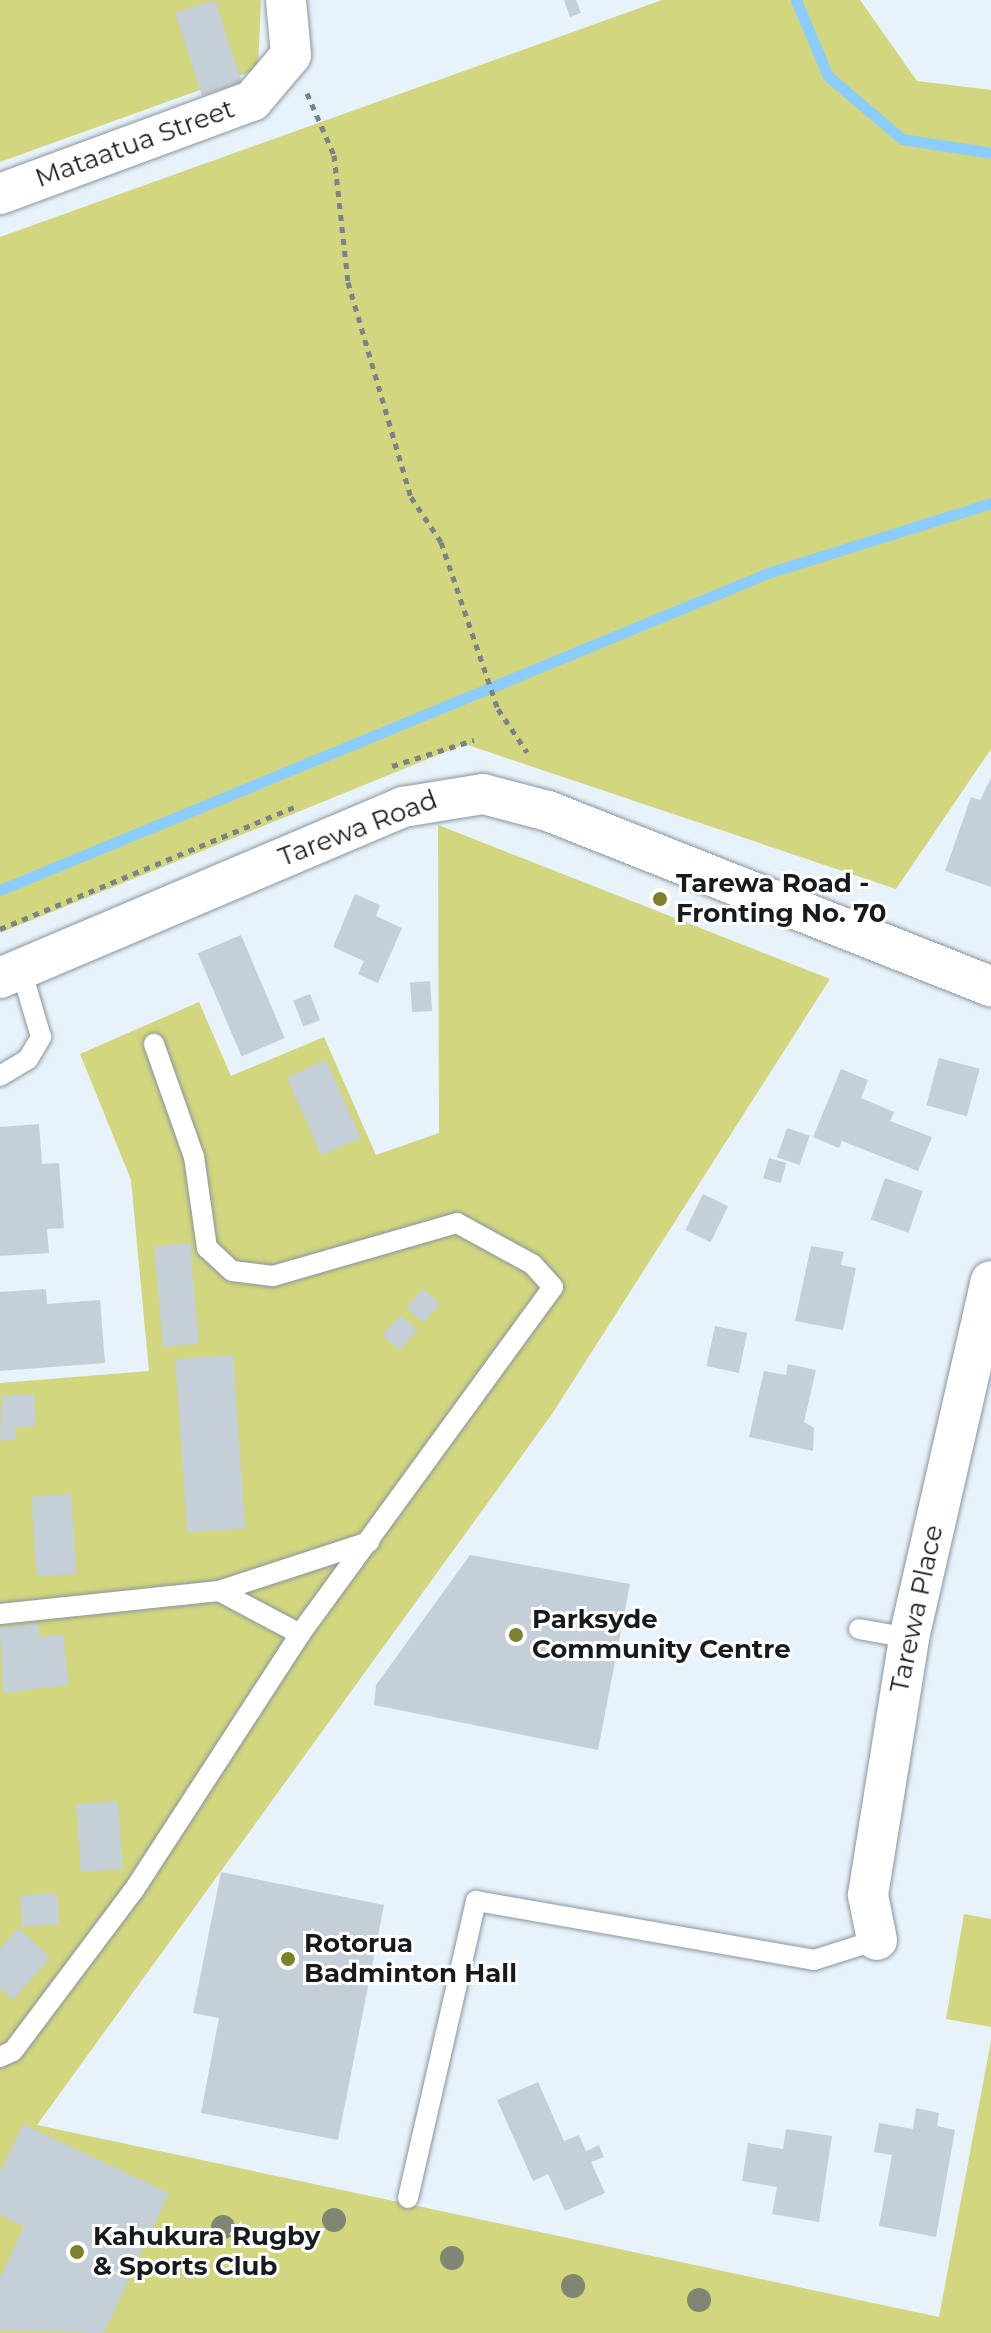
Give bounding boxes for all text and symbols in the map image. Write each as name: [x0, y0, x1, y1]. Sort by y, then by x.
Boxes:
street label: Mataatua Street: [31, 93, 239, 195]
street label: Tarewa Road: [274, 784, 442, 874]
place label: Tarewa Road - Fronting No. 70: [676, 868, 886, 930]
marker: Tarewa Road - Fronting No. 70: [651, 890, 669, 908]
street label: Tarewa Place: [884, 1522, 950, 1696]
place label: Parksyde Community Centre: [532, 1604, 791, 1666]
marker: Parksyde Community Centre: [507, 1626, 525, 1644]
place label: Rotorua Badminton Hall: [304, 1928, 517, 1990]
marker: Rotorua Badminton Hall: [279, 1950, 297, 1968]
place label: Kahukura Rugby & Sports Club: [93, 2221, 320, 2282]
marker: Kahukura Rugby & Sports Club: [68, 2243, 86, 2261]

